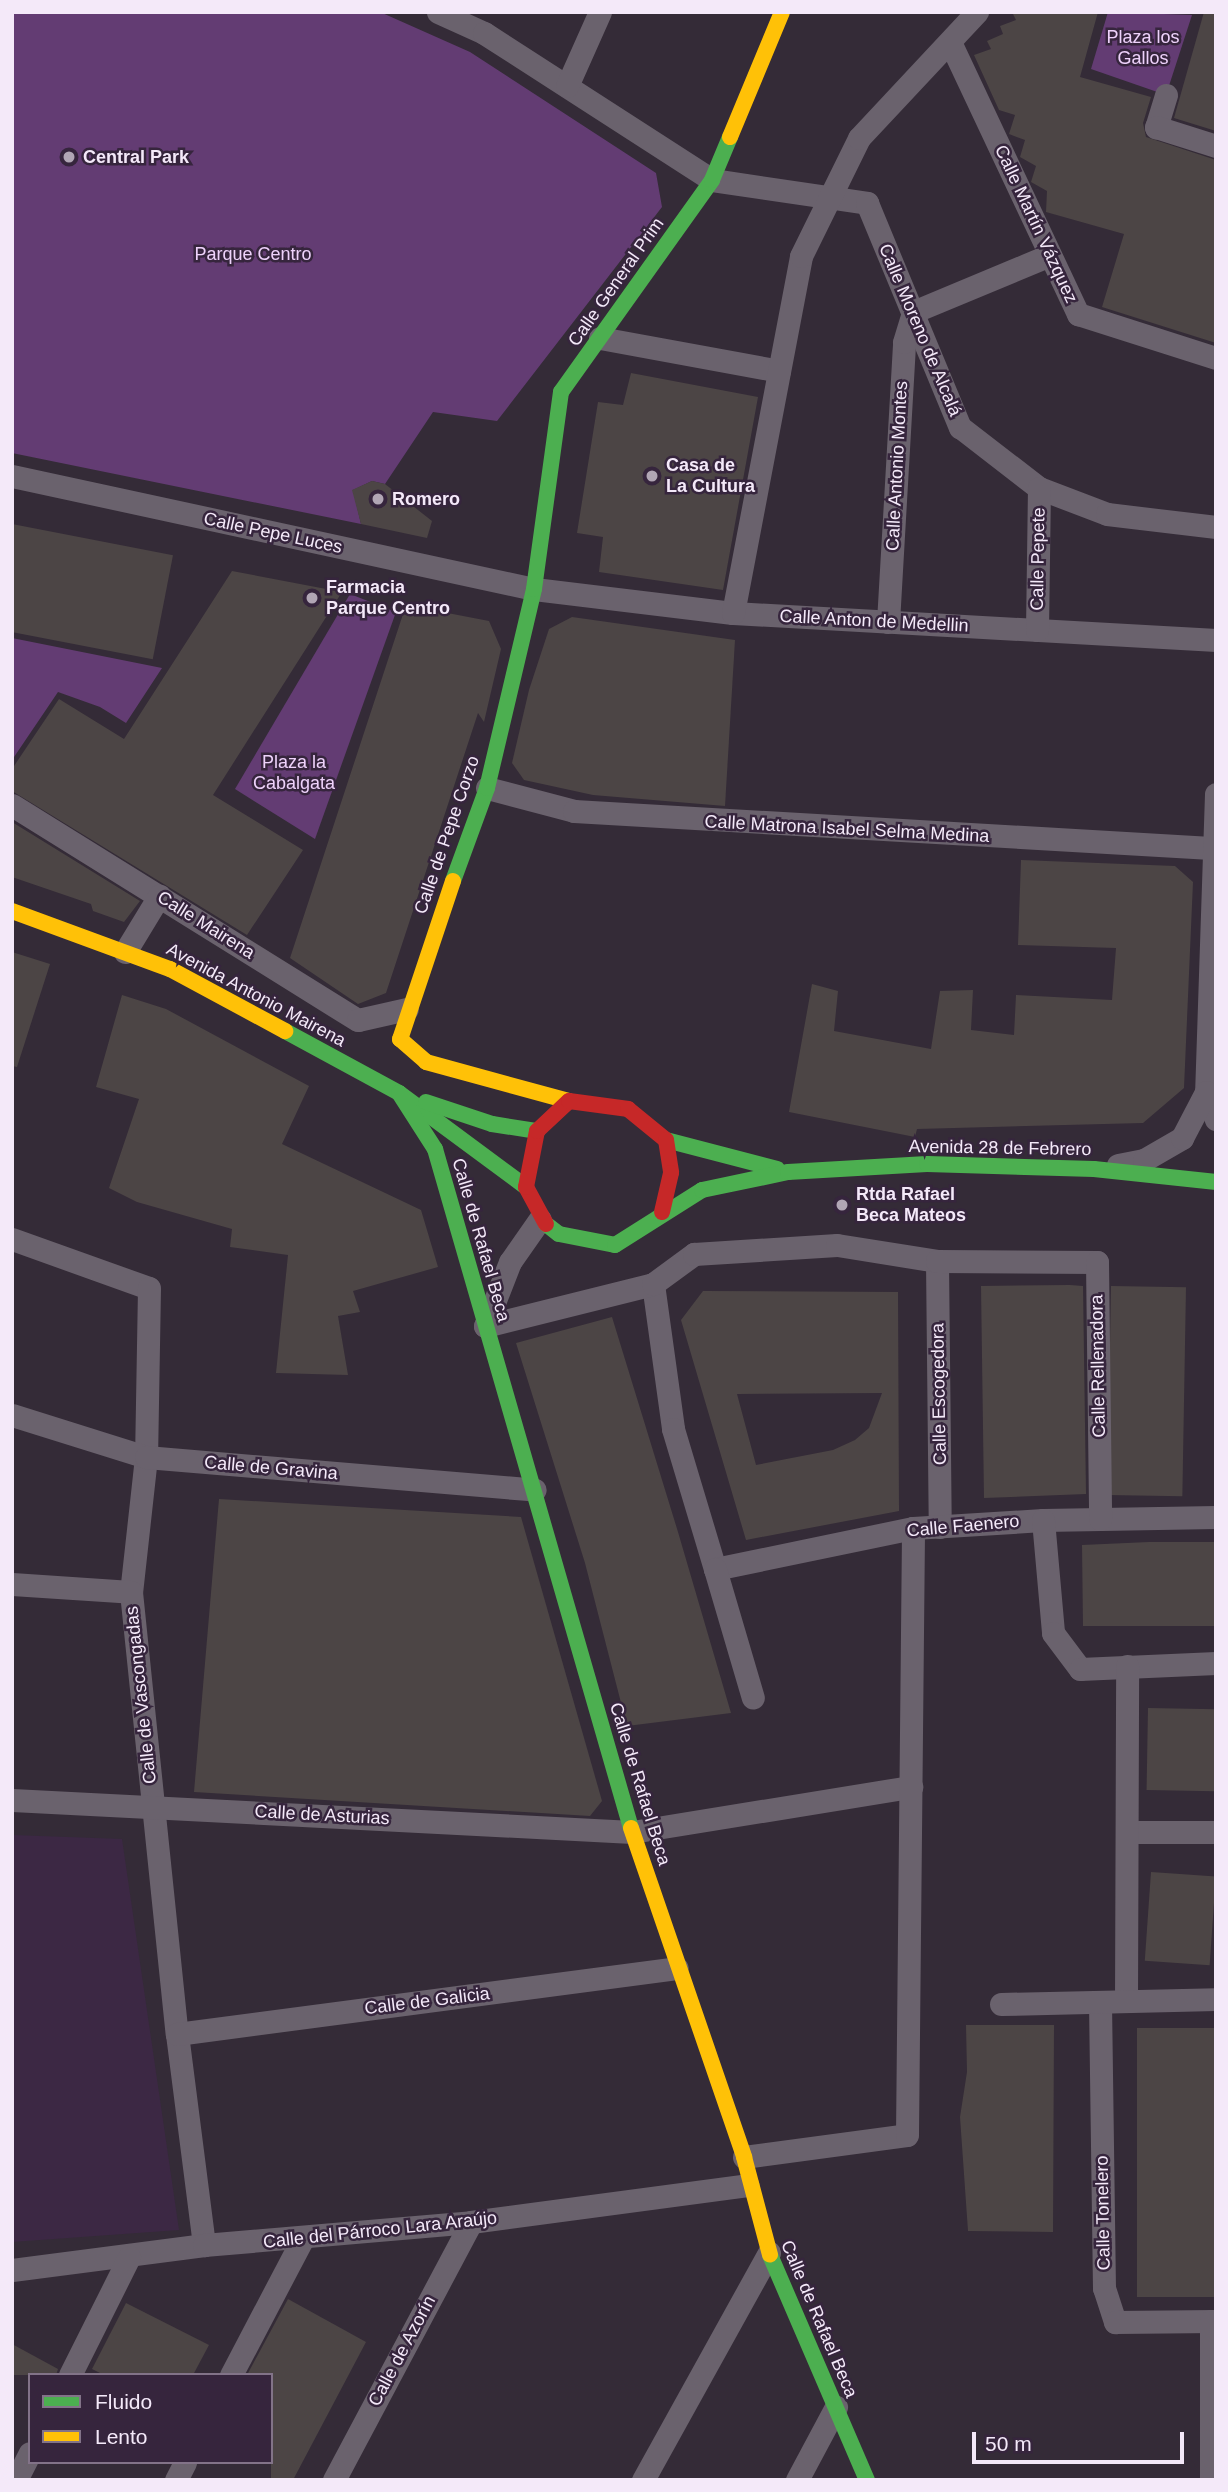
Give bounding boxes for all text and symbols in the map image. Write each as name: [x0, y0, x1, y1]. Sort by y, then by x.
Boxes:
park label: Plaza los Gallos: [1106, 27, 1180, 70]
street label: Calle Martín Vázquez: [990, 141, 1082, 307]
place label: Central Park: [83, 146, 189, 168]
marker: Central Park: [61, 149, 77, 165]
street label: Calle General Prim: [564, 214, 668, 350]
street label: Calle Moreno de Alcalá: [874, 240, 966, 420]
park label: Parque Centro: [194, 243, 312, 265]
street label: Calle Antonio Montes: [882, 380, 912, 552]
place label: Casa de La Cultura: [666, 455, 755, 498]
marker: Casa de La Cultura: [644, 468, 660, 484]
place label: Romero: [392, 488, 460, 510]
marker: Romero: [370, 491, 386, 507]
street label: Calle Pepete: [1026, 507, 1050, 611]
street label: Calle Pepe Luces: [202, 508, 344, 558]
place label: Farmacia Parque Centro: [326, 577, 450, 620]
marker: Farmacia Parque Centro: [304, 590, 320, 606]
street label: Calle Anton de Medellin: [779, 605, 969, 637]
park label: Plaza la Cabalgata: [253, 752, 335, 794]
street label: Calle de Pepe Corzo: [410, 753, 484, 917]
street label: Calle Matrona Isabel Selma Medina: [704, 811, 990, 847]
street label: Calle Mairena: [153, 886, 259, 964]
street label: Avenida Antonio Mairena: [162, 938, 350, 1052]
street label: Avenida 28 de Febrero: [908, 1136, 1092, 1160]
street label: Calle de Rafael Beca: [447, 1156, 515, 1324]
place label: Rtda Rafael Beca Mateos: [856, 1184, 966, 1226]
marker: Rtda Rafael Beca Mateos: [834, 1197, 850, 1213]
street label: Calle Rellenadora: [1086, 1294, 1110, 1438]
street label: Calle Escogedora: [927, 1323, 951, 1465]
street label: Calle de Gravina: [203, 1451, 339, 1485]
street label: Calle Faenero: [906, 1510, 1020, 1542]
street label: Calle de Vascongadas: [121, 1605, 161, 1785]
street label: Calle de Rafael Beca: [605, 1700, 675, 1868]
street label: Calle de Asturias: [253, 1801, 391, 1829]
street label: Calle de Galicia: [363, 1983, 491, 2019]
street label: Calle Tonelero: [1091, 2155, 1115, 2271]
street label: Calle del Párroco Lara Araújo: [261, 2207, 499, 2253]
street label: Calle de Rafael Beca: [776, 2237, 862, 2401]
street label: Calle de Azorín: [364, 2292, 440, 2410]
legend: [28, 2373, 273, 2464]
text: Fluido: [95, 2390, 152, 2413]
scale bar: [976, 2418, 1188, 2462]
text: Lento: [95, 2425, 148, 2448]
text: 50 m: [985, 2432, 1032, 2455]

